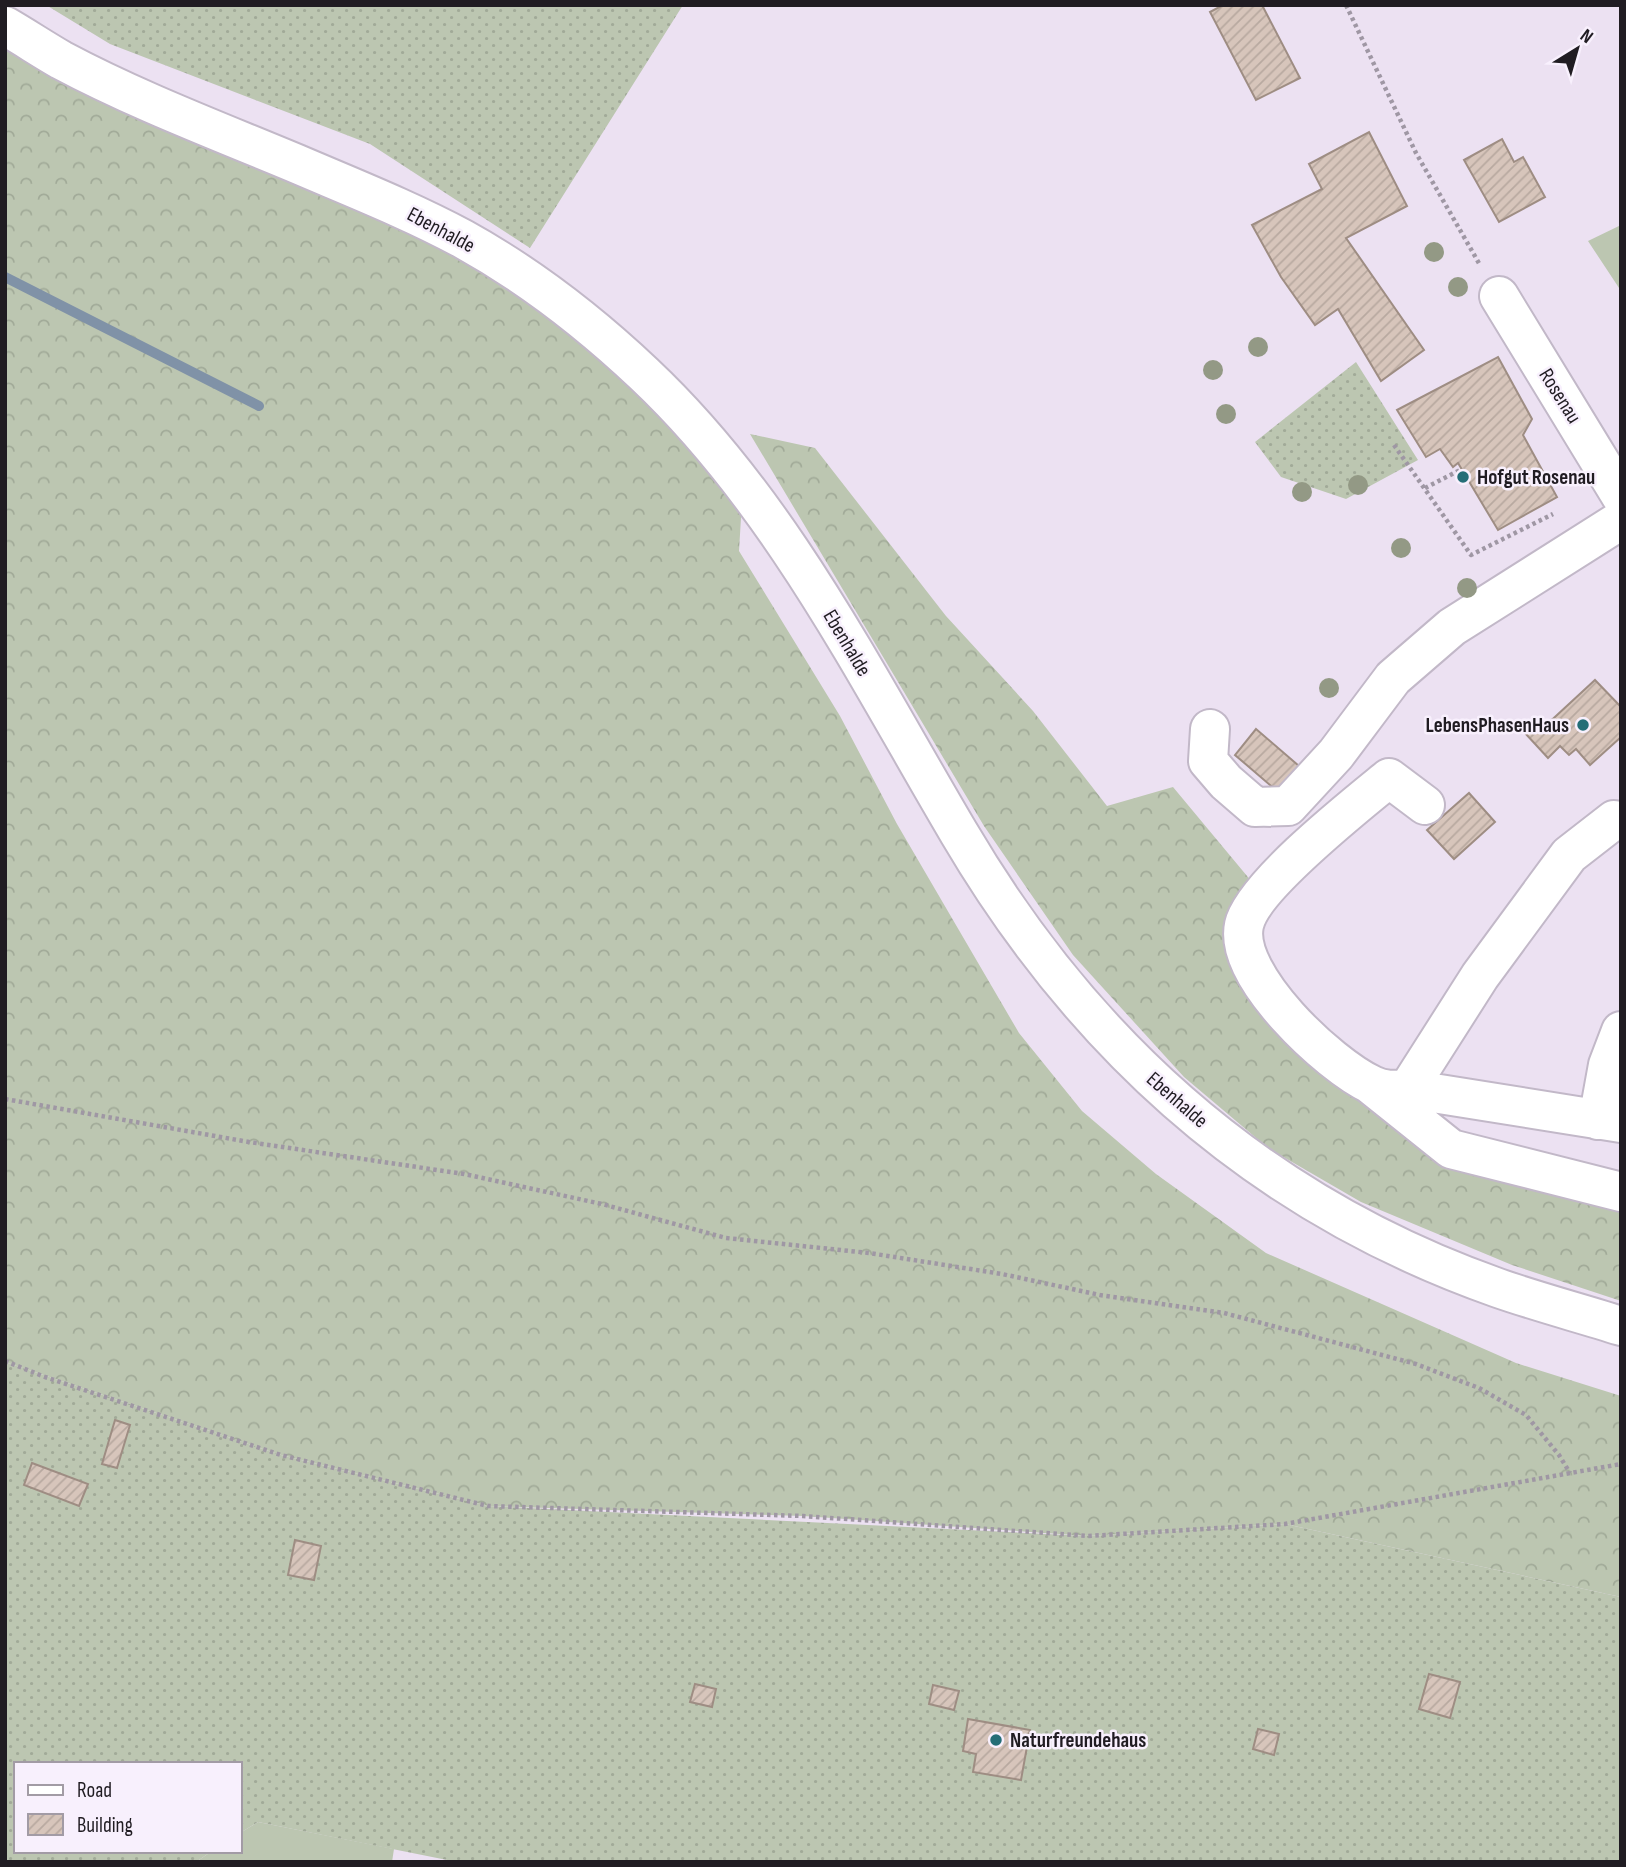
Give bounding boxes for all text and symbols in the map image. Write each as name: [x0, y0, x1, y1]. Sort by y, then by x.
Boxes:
north arrow: [1542, 14, 1612, 84]
text: N: [1575, 24, 1597, 49]
street label: Ebenhalde: [403, 202, 479, 258]
street label: Rosenau: [1534, 364, 1586, 428]
place label: Hofgut Rosenau: [1477, 465, 1595, 490]
marker: Hofgut Rosenau: [1455, 469, 1471, 485]
street label: Ebenhalde: [817, 605, 877, 681]
place label: LebensPhasenHaus: [1426, 713, 1569, 738]
marker: LebensPhasenHaus: [1575, 717, 1591, 733]
street label: Ebenhalde: [1141, 1067, 1213, 1133]
place label: Naturfreundehaus: [1010, 1728, 1146, 1753]
marker: Naturfreundehaus: [988, 1732, 1004, 1748]
legend: [14, 1762, 242, 1853]
text: Road: [77, 1778, 112, 1803]
text: Building: [77, 1813, 133, 1838]

